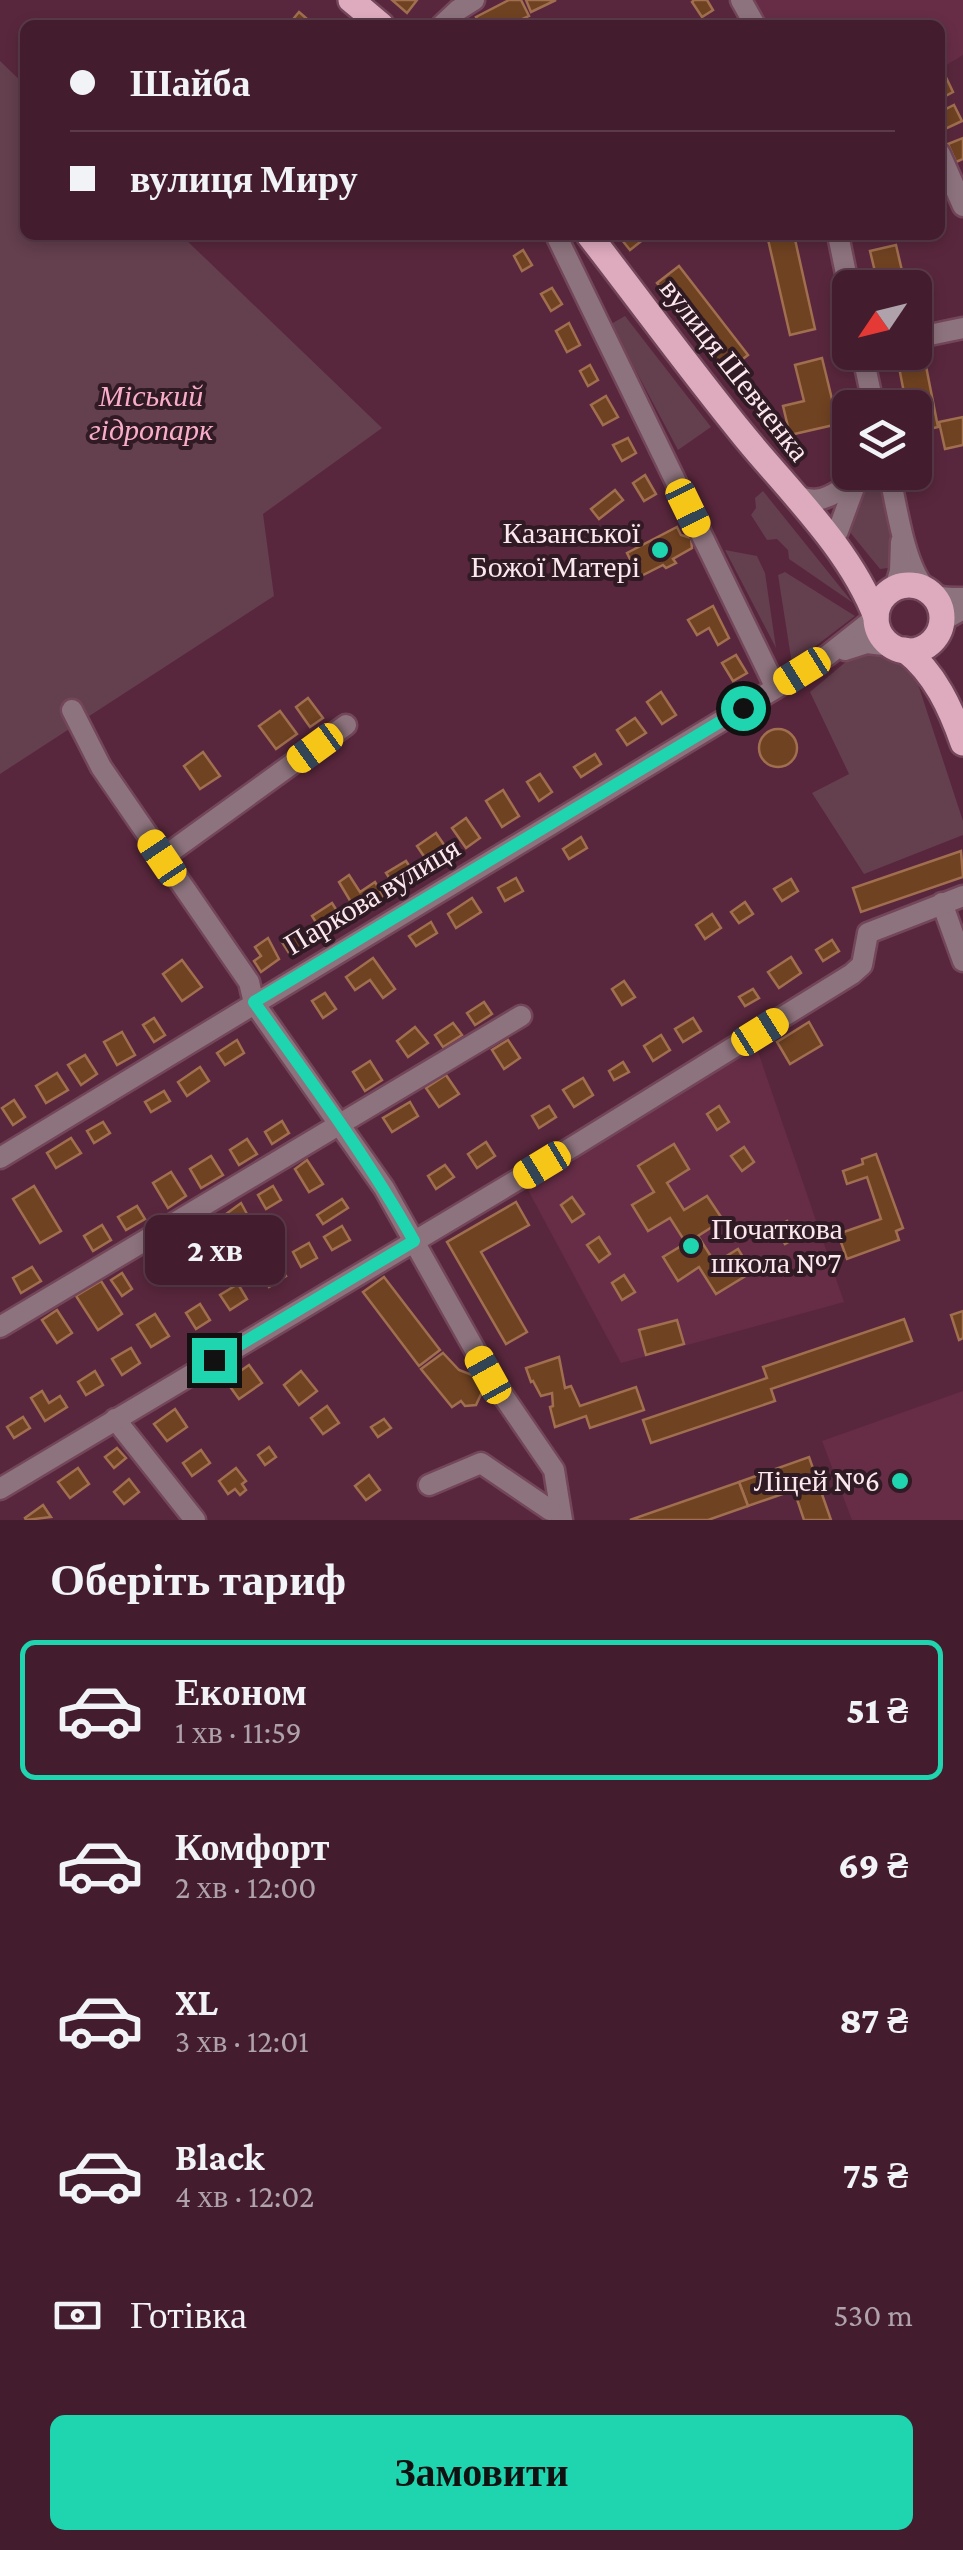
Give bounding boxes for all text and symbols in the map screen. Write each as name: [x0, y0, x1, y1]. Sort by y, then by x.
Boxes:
text: Шайба: [130, 62, 251, 104]
text: вулиця Миру: [130, 158, 358, 200]
north arrow: [832, 270, 932, 370]
map controls: [832, 270, 932, 490]
street label: вулиця Шевченка: [654, 272, 817, 467]
park label: Міський гідропарк: [89, 379, 214, 446]
button: layers: [832, 390, 932, 490]
car: [661, 474, 715, 542]
place label: Казанської Божої Матері: [471, 516, 641, 583]
marker: Казанської Божої Матері: [649, 539, 671, 561]
car: [769, 642, 835, 700]
route start: [721, 686, 766, 731]
car: [282, 718, 348, 778]
car: [133, 825, 191, 891]
street label: Паркова вулиця: [278, 830, 465, 961]
car: [727, 1003, 793, 1061]
car: [509, 1137, 575, 1193]
place label: Початкова школа №7: [711, 1212, 843, 1279]
callout: 2 хв: [144, 1215, 284, 1285]
text: 2 хв: [187, 1232, 243, 1268]
marker: Початкова школа №7: [680, 1235, 702, 1257]
route end: [192, 1338, 237, 1383]
car: [460, 1341, 516, 1409]
place label: Ліцей №6: [754, 1464, 880, 1497]
marker: Ліцей №6: [889, 1470, 911, 1492]
text: Оберіть тариф: [50, 1555, 346, 1605]
icon: car: [55, 1665, 145, 1755]
text: Економ: [175, 1671, 307, 1713]
text: 51 ₴: [846, 1689, 908, 1731]
text: 1 хв · 11:59: [175, 1714, 302, 1750]
icon: car: [55, 1820, 145, 1910]
text: Комфорт: [175, 1826, 329, 1868]
text: 69 ₴: [838, 1844, 908, 1886]
text: 2 хв · 12:00: [175, 1869, 316, 1905]
icon: car: [55, 1975, 145, 2065]
text: XL: [175, 1981, 218, 2023]
text: 87 ₴: [839, 1999, 908, 2041]
text: 3 хв · 12:01: [175, 2023, 309, 2059]
icon: car: [55, 2130, 145, 2220]
text: Black: [175, 2136, 264, 2178]
text: 75 ₴: [842, 2154, 908, 2196]
text: 4 хв · 12:02: [175, 2178, 314, 2214]
icon: cash: [50, 2288, 105, 2343]
text: Готівка: [130, 2294, 247, 2336]
text: 530 m: [833, 2297, 913, 2333]
button: Замовити: [50, 2415, 913, 2530]

